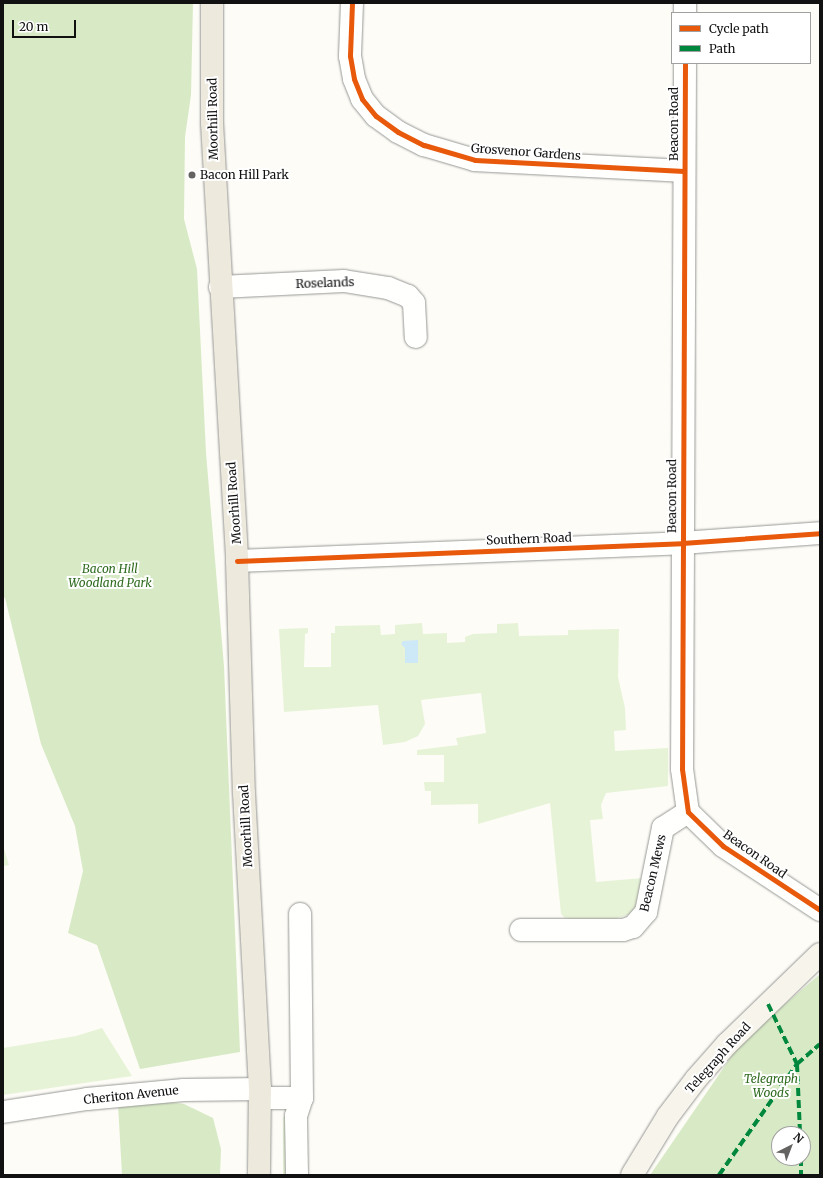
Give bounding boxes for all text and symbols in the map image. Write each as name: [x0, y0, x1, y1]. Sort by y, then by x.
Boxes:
scale bar: [14, 12, 78, 38]
legend: [671, 12, 811, 64]
text: 20 m: [19, 19, 48, 34]
text: Cycle path: [709, 21, 769, 36]
text: Path: [709, 41, 735, 56]
street label: Moorhill Road: [205, 78, 221, 160]
street label: Beacon Road: [667, 87, 681, 161]
street label: Grosvenor Gardens: [471, 141, 581, 163]
place label: Bacon Hill Park: [200, 168, 289, 182]
marker: Bacon Hill Park: [187, 170, 197, 180]
street label: Roselands: [295, 275, 355, 291]
street label: Beacon Road: [665, 459, 679, 533]
street label: Moorhill Road: [224, 461, 244, 545]
street label: Southern Road: [486, 530, 572, 548]
park label: Bacon Hill Woodland Park: [68, 562, 152, 590]
street label: Moorhill Road: [237, 785, 255, 867]
street label: Beacon Road: [721, 827, 789, 881]
street label: Beacon Mews: [637, 833, 669, 913]
street label: Telegraph Road: [682, 1020, 754, 1096]
park label: Telegraph Woods: [744, 1072, 798, 1100]
street label: Cheriton Avenue: [83, 1083, 179, 1107]
north arrow: [771, 1126, 811, 1166]
text: N: [790, 1130, 806, 1146]

